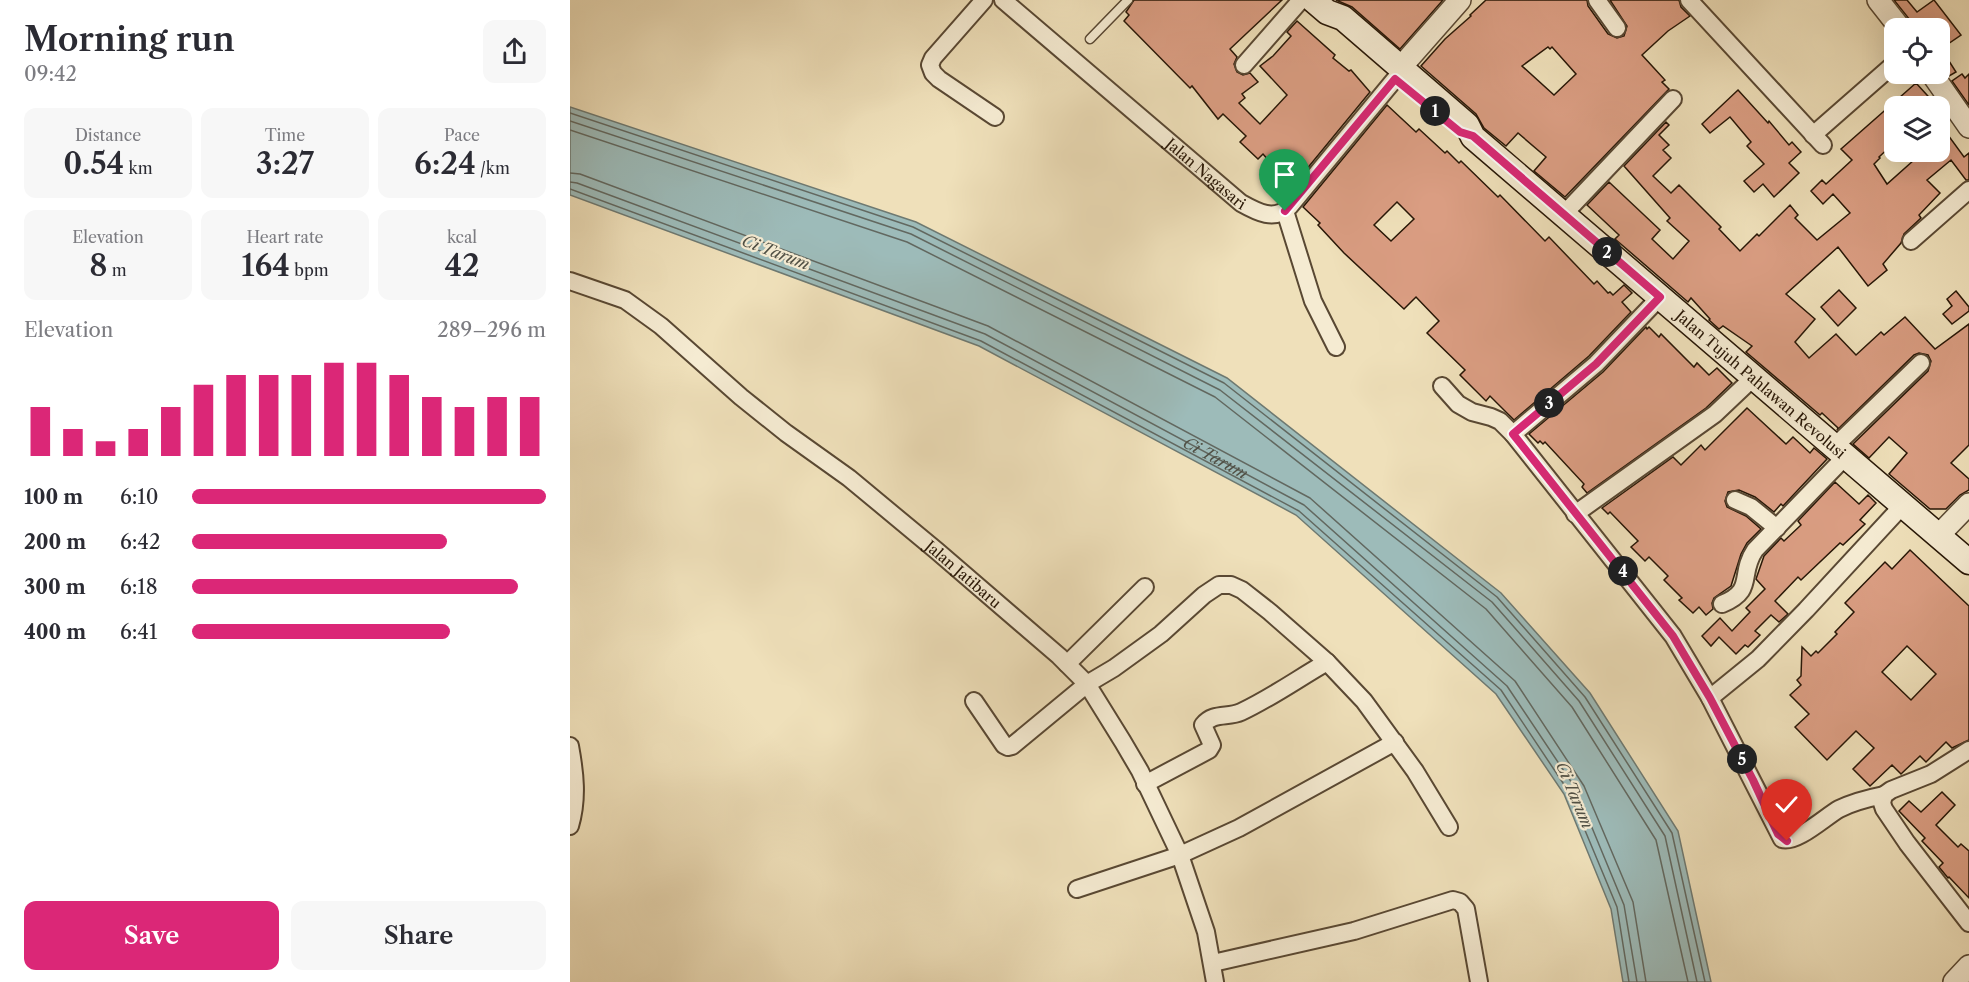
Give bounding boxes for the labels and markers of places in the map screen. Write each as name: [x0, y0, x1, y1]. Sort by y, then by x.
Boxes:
pin: 1: [1420, 96, 1450, 126]
pin: [1259, 149, 1310, 211]
pin: 2: [1592, 237, 1622, 267]
pin: 3: [1534, 388, 1564, 418]
pin: 4: [1608, 556, 1638, 586]
pin: 5: [1727, 744, 1757, 774]
pin: [1761, 779, 1812, 841]

